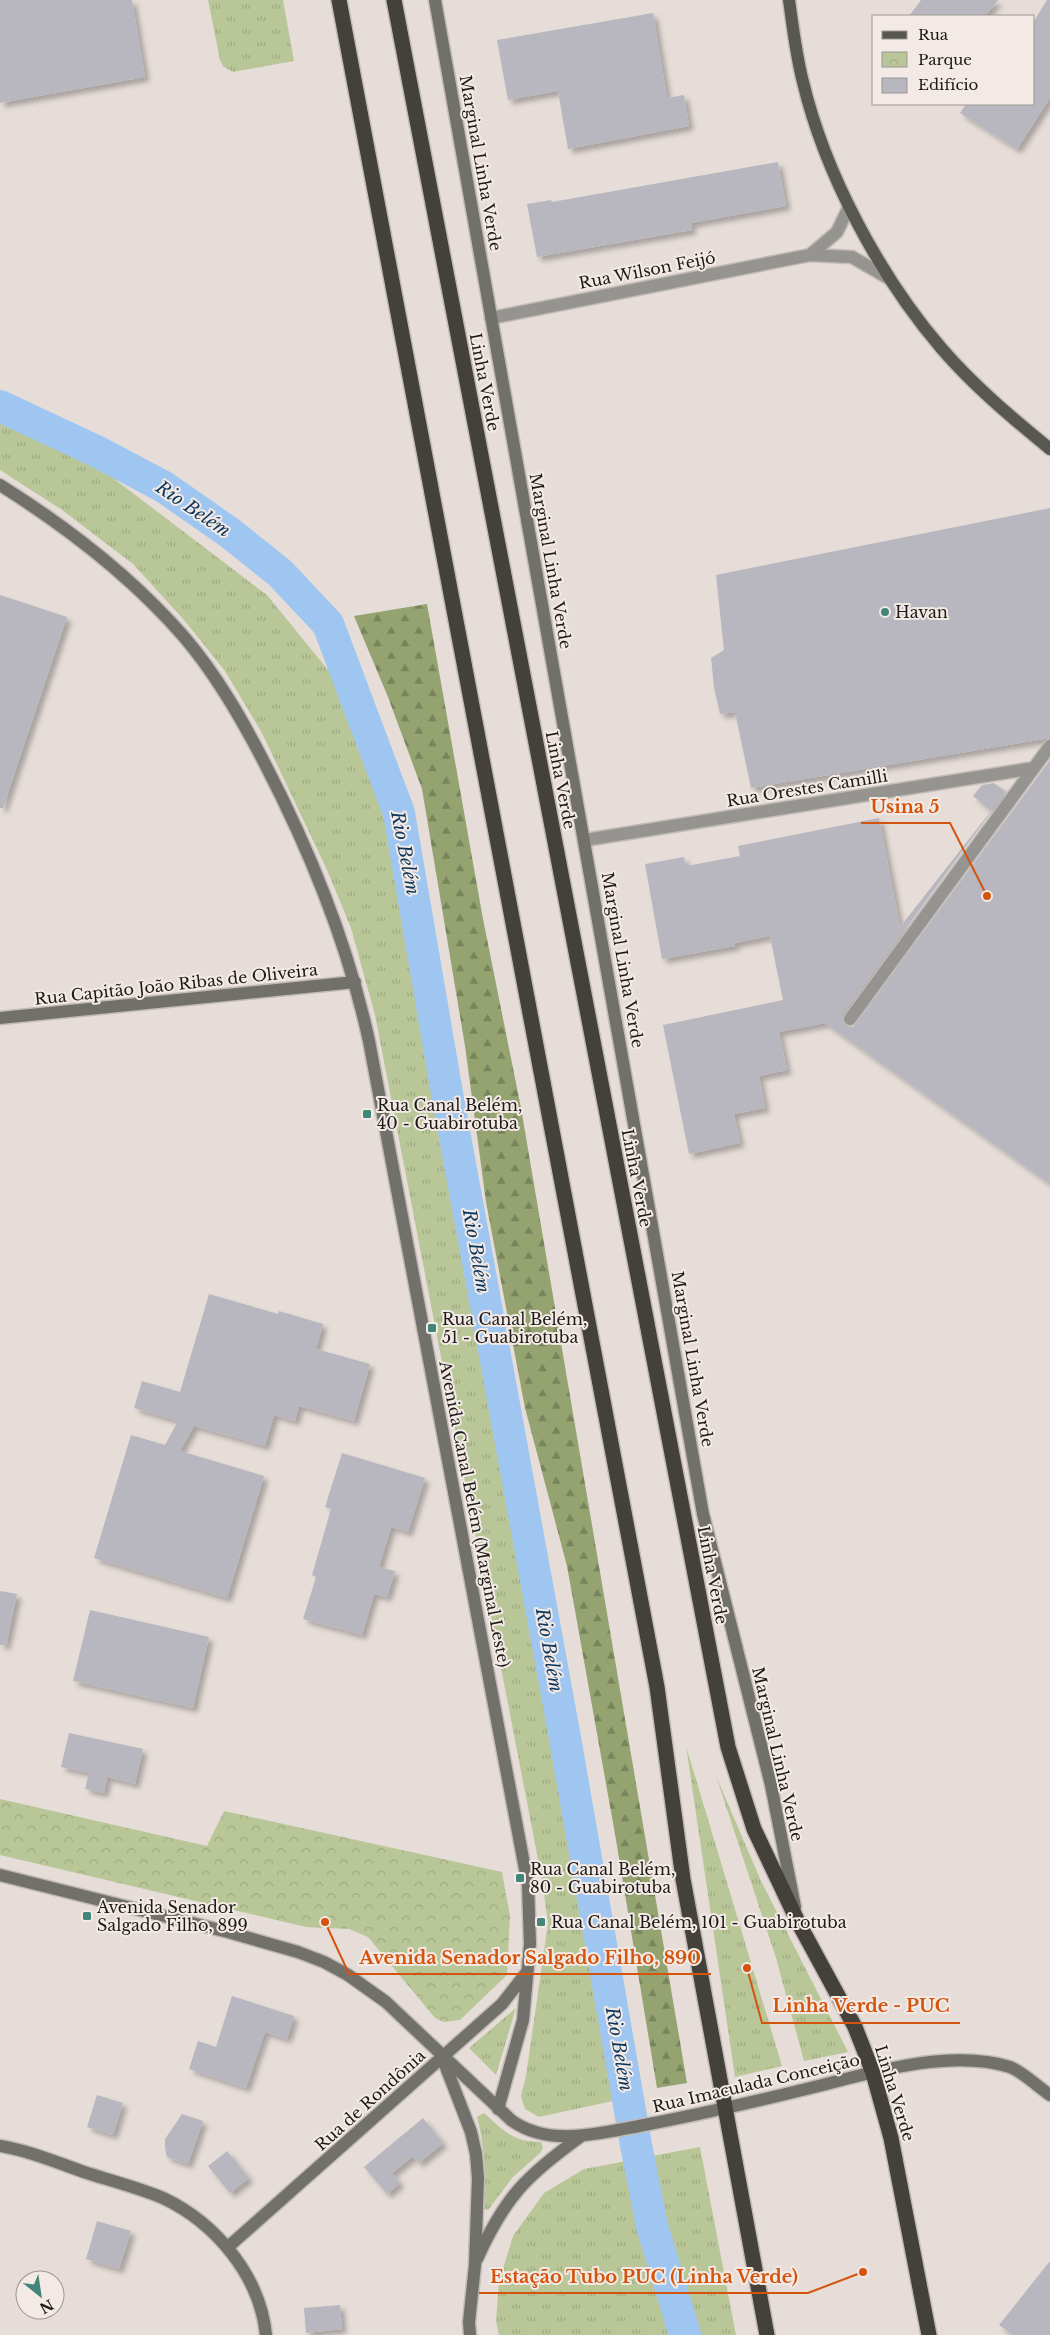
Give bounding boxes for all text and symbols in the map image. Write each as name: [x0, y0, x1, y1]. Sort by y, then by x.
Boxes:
legend: [872, 15, 1035, 105]
text: Rua: [918, 25, 949, 44]
text: Parque: [918, 50, 972, 69]
street label: Marginal Linha Verde: [456, 74, 506, 252]
text: Edifício: [918, 75, 979, 94]
street label: Rua Wilson Feijó: [577, 247, 717, 293]
street label: Linha Verde: [466, 331, 504, 433]
street label: Marginal Linha Verde: [526, 472, 576, 650]
water label: Rio Belém: [151, 476, 235, 542]
place label: Havan: [895, 602, 948, 622]
marker: Havan: [879, 606, 891, 618]
street label: Linha Verde: [542, 729, 580, 831]
street label: Rua Orestes Camilli: [725, 765, 890, 811]
callout: Usina 5: [861, 790, 950, 823]
text: Usina 5: [870, 796, 940, 818]
water label: Rio Belém: [386, 808, 424, 897]
street label: Marginal Linha Verde: [598, 871, 648, 1049]
street label: Rua Capitão João Ribas de Oliveira: [33, 959, 319, 1009]
place label: Rua Canal Belém, 40 - Guabirotuba: [377, 1095, 522, 1133]
marker: Rua Canal Belém, 40 - Guabirotuba: [361, 1108, 373, 1120]
street label: Linha Verde: [618, 1127, 656, 1229]
water label: Rio Belém: [458, 1206, 494, 1295]
street label: Marginal Linha Verde: [668, 1270, 718, 1448]
place label: Rua Canal Belém, 51 - Guabirotuba: [442, 1309, 587, 1347]
marker: Rua Canal Belém, 51 - Guabirotuba: [426, 1322, 438, 1334]
street label: Avenida Canal Belém (Marginal Leste): [435, 1358, 515, 1669]
street label: Linha Verde: [694, 1524, 732, 1626]
water label: Rio Belém: [531, 1605, 567, 1694]
street label: Marginal Linha Verde: [748, 1665, 808, 1843]
place label: Rua Canal Belém, 80 - Guabirotuba: [530, 1859, 675, 1897]
marker: Rua Canal Belém, 80 - Guabirotuba: [514, 1872, 526, 1884]
place label: Avenida Senador Salgado Filho, 899: [96, 1897, 248, 1935]
marker: Avenida Senador Salgado Filho, 899: [81, 1910, 93, 1922]
place label: Rua Canal Belém, 101 - Guabirotuba: [551, 1912, 847, 1932]
marker: Rua Canal Belém, 101 - Guabirotuba: [535, 1916, 547, 1928]
callout: Avenida Senador Salgado Filho, 890: [349, 1941, 711, 1974]
text: Avenida Senador Salgado Filho, 890: [358, 1947, 701, 1969]
callout: Linha Verde - PUC: [762, 1990, 960, 2023]
text: Linha Verde - PUC: [772, 1995, 950, 2017]
water label: Rio Belém: [601, 2004, 637, 2093]
street label: Linha Verde: [871, 2042, 919, 2144]
street label: Rua de Rondônia: [311, 2045, 429, 2155]
street label: Rua Imaculada Conceição: [650, 2049, 862, 2117]
callout: Estação Tubo PUC (Linha Verde): [479, 2260, 808, 2293]
text: Estação Tubo PUC (Linha Verde): [490, 2266, 798, 2288]
north arrow: [15, 2270, 65, 2320]
text: N: [36, 2295, 57, 2317]

